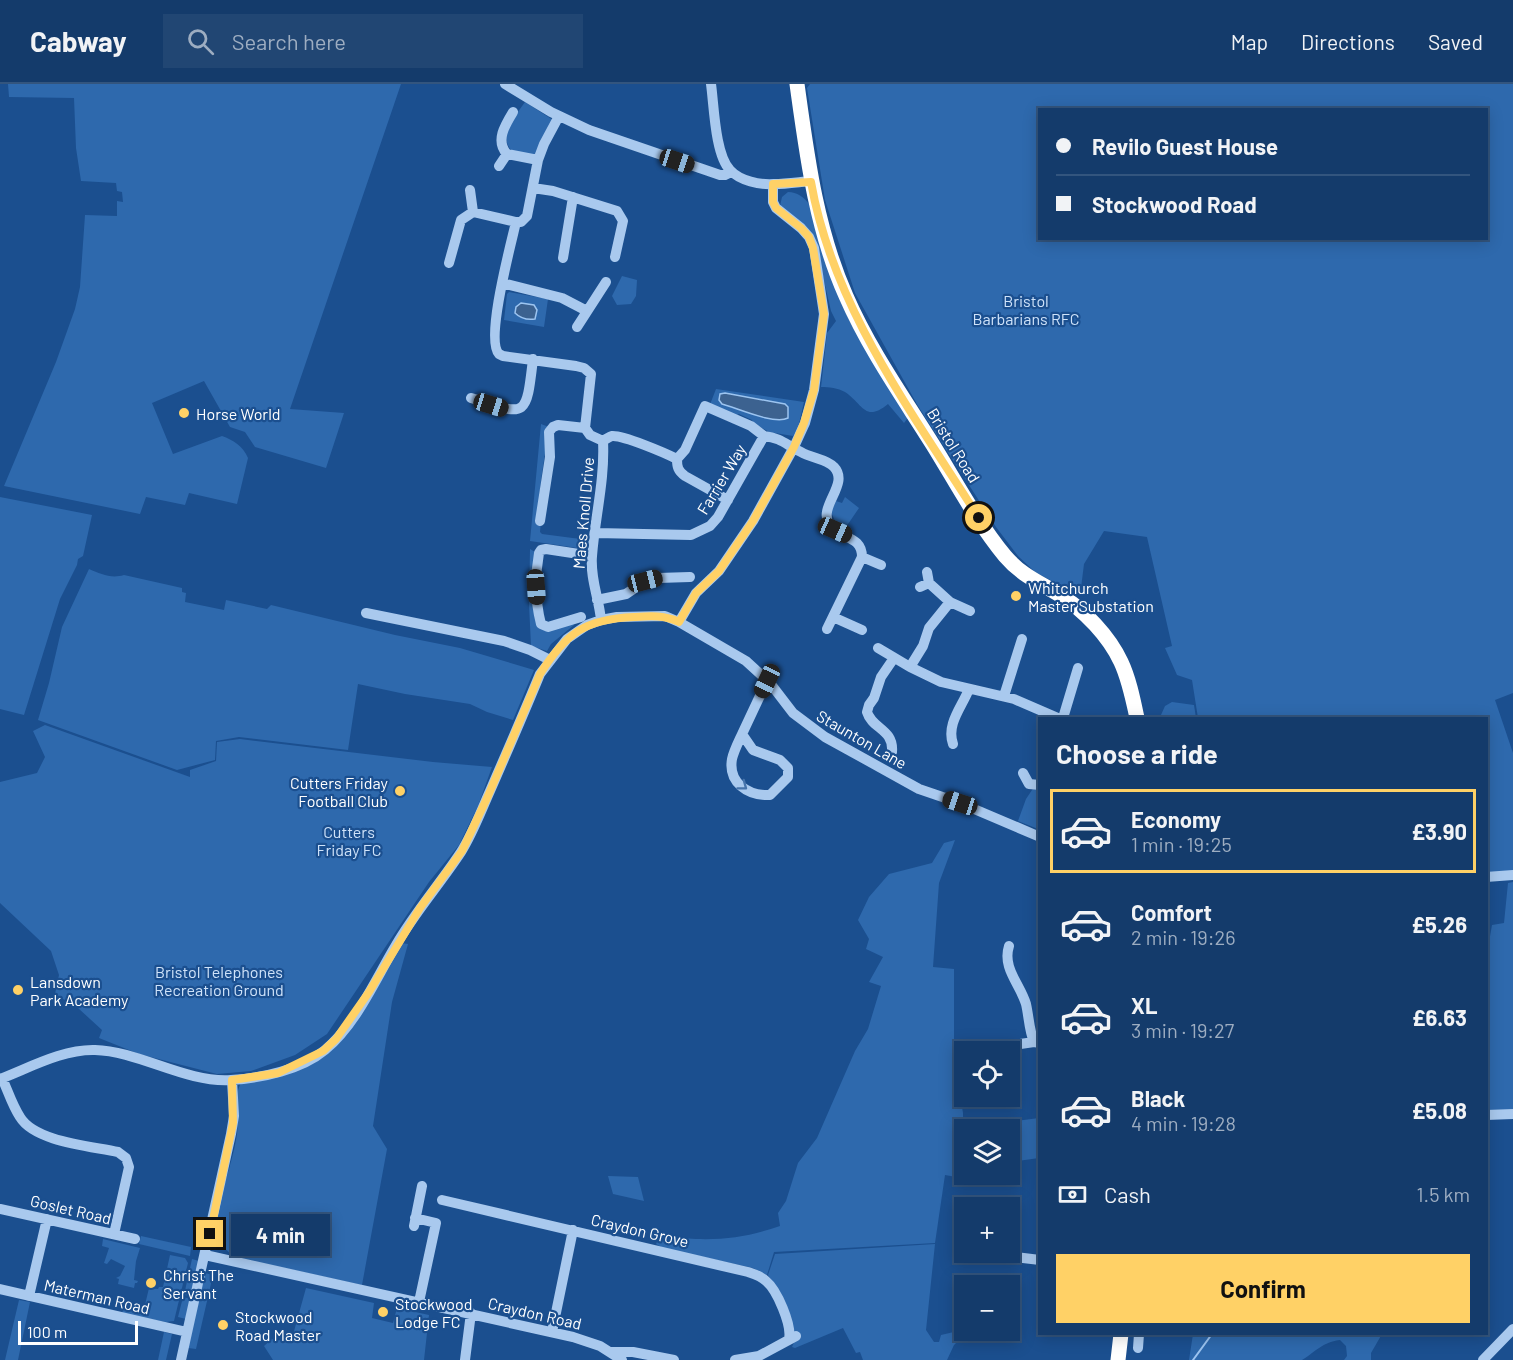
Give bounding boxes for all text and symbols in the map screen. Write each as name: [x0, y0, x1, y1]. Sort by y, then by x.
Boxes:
search box: [163, 14, 583, 68]
text: Cabway: [30, 24, 127, 58]
icon: search: [184, 25, 217, 58]
text: Search here: [232, 28, 346, 54]
text: Map: [1231, 29, 1268, 54]
text: Directions: [1301, 29, 1395, 54]
text: Saved: [1428, 29, 1483, 54]
text: Revilo Guest House: [1092, 133, 1278, 159]
car: [657, 147, 697, 175]
text: Stockwood Road: [1092, 191, 1257, 217]
park label: Bristol Barbarians RFC: [973, 291, 1079, 328]
car: [471, 391, 511, 419]
place label: Horse World: [196, 404, 281, 423]
street label: Bristol Road: [924, 404, 984, 486]
marker: Horse World: [177, 406, 191, 420]
street label: Farrier Way: [693, 440, 750, 518]
street label: Maes Knoll Drive: [569, 456, 597, 570]
route start: [965, 504, 992, 531]
car: [815, 514, 855, 546]
car: [526, 568, 546, 606]
car: [625, 568, 665, 594]
place label: Whitchurch Master Substation: [1028, 578, 1154, 615]
marker: Whitchurch Master Substation: [1009, 589, 1023, 603]
car: [751, 661, 783, 701]
street label: Staunton Lane: [814, 706, 910, 772]
text: Choose a ride: [1056, 737, 1218, 769]
place label: Cutters Friday Football Club: [290, 773, 389, 810]
one-way arrow: [736, 778, 747, 789]
marker: Cutters Friday Football Club: [393, 784, 407, 798]
car: [940, 789, 980, 817]
icon: car: [1059, 804, 1113, 858]
text: Economy: [1131, 806, 1221, 832]
text: £3.90: [1411, 818, 1467, 844]
park label: Cutters Friday FC: [317, 822, 381, 859]
text: 1 min · 19:25: [1131, 832, 1232, 856]
icon: car: [1059, 897, 1113, 951]
text: Comfort: [1131, 899, 1212, 925]
text: £5.26: [1412, 911, 1467, 937]
text: 2 min · 19:26: [1131, 925, 1236, 949]
park label: Bristol Telephones Recreation Ground: [154, 962, 284, 999]
place label: Lansdown Park Academy: [30, 972, 129, 1009]
marker: Lansdown Park Academy: [11, 983, 25, 997]
icon: car: [1059, 990, 1113, 1044]
text: XL: [1131, 992, 1157, 1018]
text: £6.63: [1412, 1004, 1467, 1030]
text: 3 min · 19:27: [1131, 1018, 1234, 1042]
map controls: [954, 1041, 1020, 1341]
button: locate: [954, 1041, 1020, 1107]
icon: car: [1059, 1083, 1113, 1137]
text: Black: [1131, 1085, 1185, 1111]
text: £5.08: [1412, 1097, 1467, 1123]
text: 4 min · 19:28: [1131, 1111, 1236, 1135]
button: layers: [954, 1119, 1020, 1185]
icon: cash: [1056, 1178, 1089, 1211]
text: Cash: [1104, 1181, 1151, 1207]
text: 1.5 km: [1417, 1182, 1470, 1206]
street label: Goslet Road: [29, 1190, 113, 1228]
button: +: [954, 1197, 1020, 1263]
street label: Craydon Grove: [589, 1210, 691, 1250]
callout: 4 min: [231, 1213, 330, 1255]
route end: [196, 1220, 223, 1247]
text: 4 min: [256, 1223, 305, 1247]
button: Confirm: [1056, 1254, 1470, 1323]
place label: Christ The Servant: [163, 1265, 234, 1302]
street label: Materman Road: [42, 1275, 152, 1317]
button: −: [954, 1275, 1020, 1341]
marker: Christ The Servant: [144, 1276, 158, 1290]
street label: Craydon Road: [486, 1293, 584, 1333]
place label: Stockwood Lodge FC: [395, 1294, 472, 1331]
marker: Stockwood Lodge FC: [376, 1305, 390, 1319]
place label: Stockwood Road Master: [235, 1307, 321, 1344]
scale bar: [18, 1318, 138, 1346]
marker: Stockwood Road Master: [216, 1318, 230, 1332]
text: 100 m: [27, 1322, 67, 1341]

